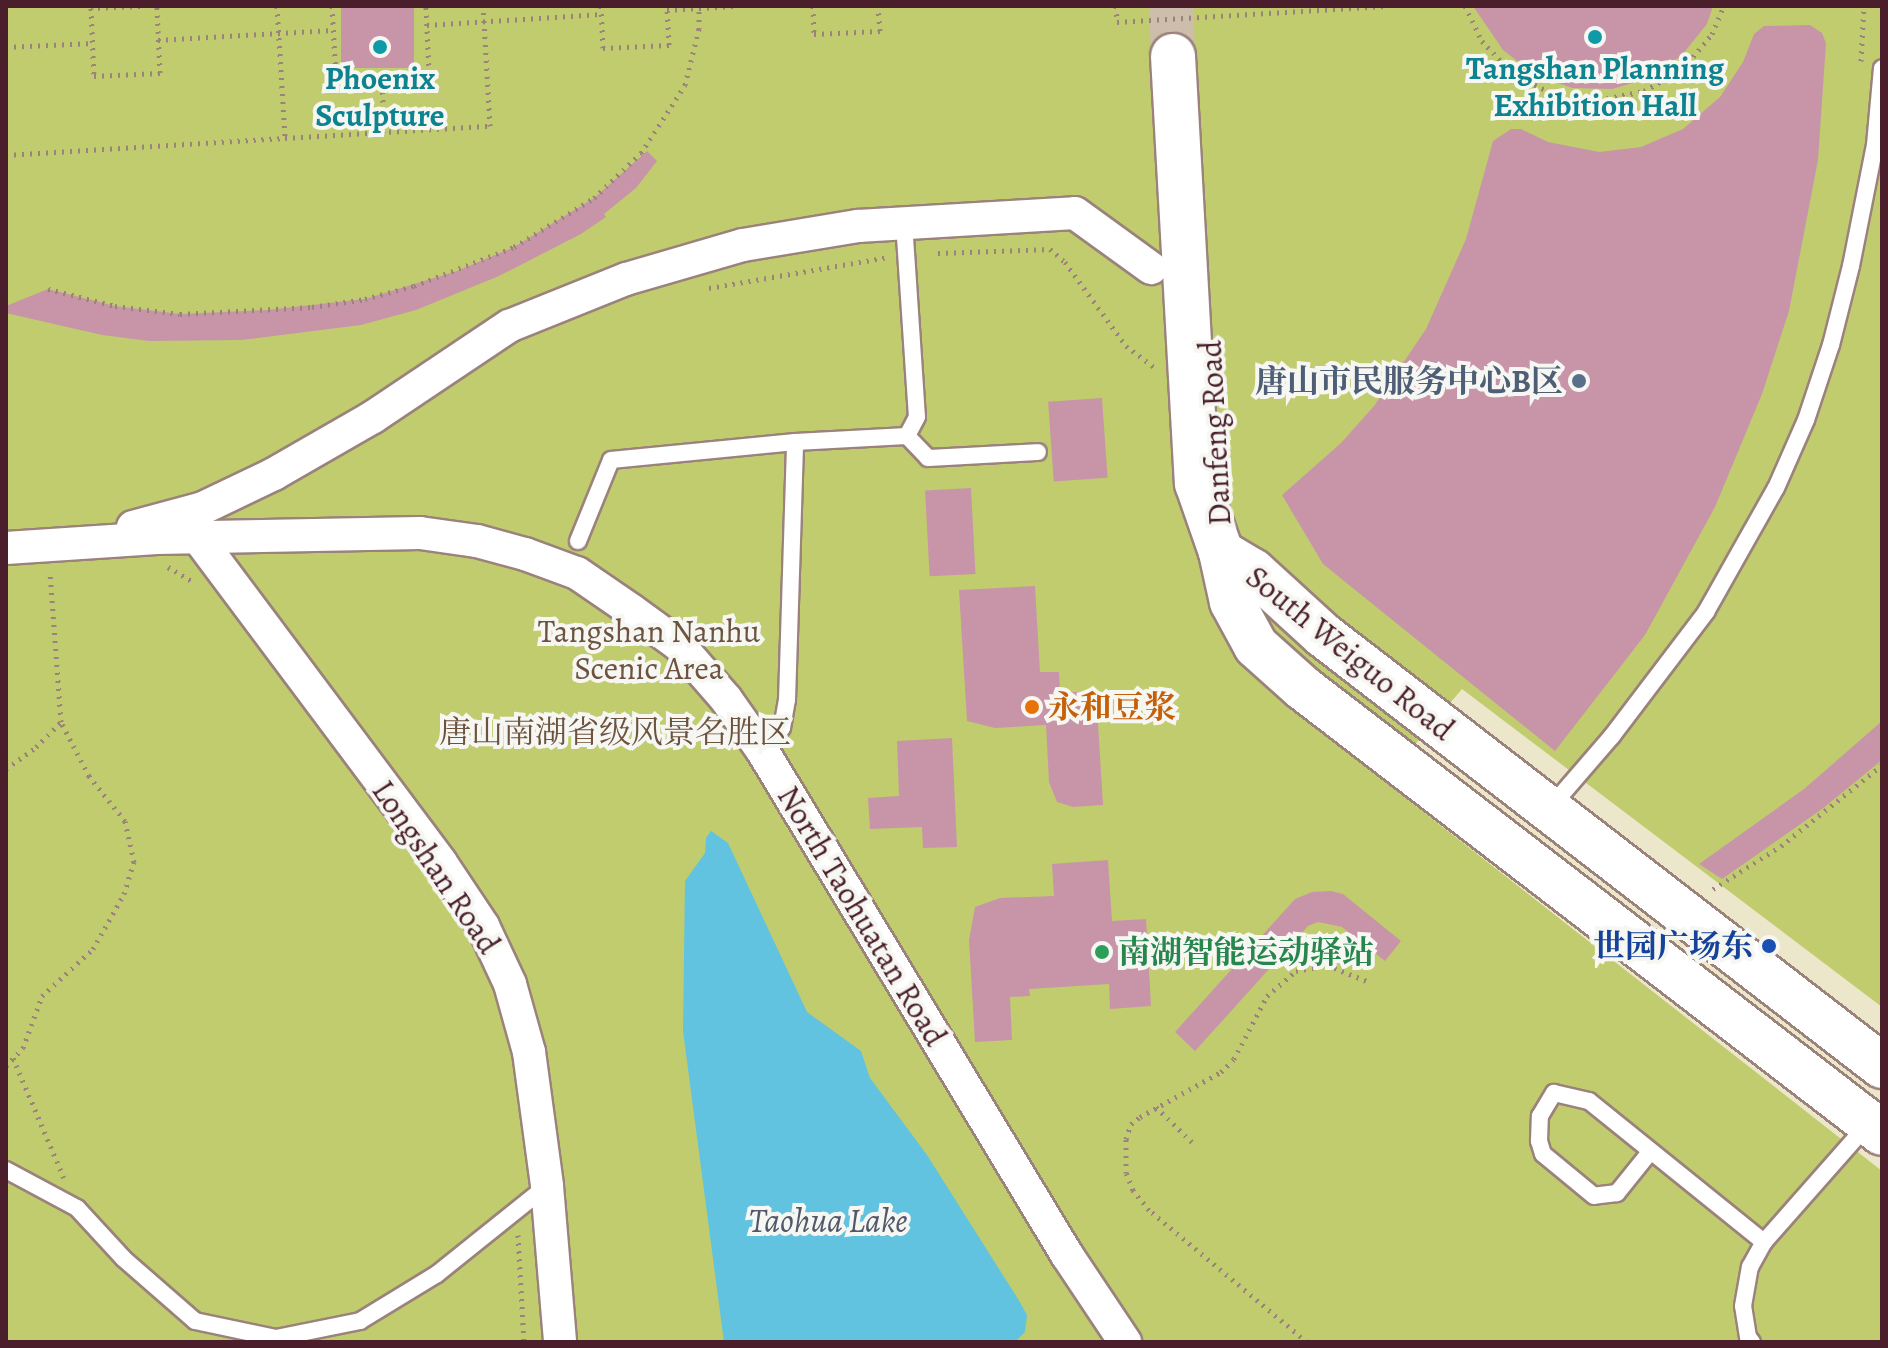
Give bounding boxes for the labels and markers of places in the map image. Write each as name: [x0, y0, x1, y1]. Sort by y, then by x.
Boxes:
marker: Tangshan Planning Exhibition Hall: [1586, 28, 1604, 46]
marker: Phoenix Sculpture: [371, 38, 389, 56]
place label: Tangshan Planning Exhibition Hall: [1466, 50, 1724, 125]
place label: Phoenix Sculpture: [315, 60, 445, 135]
place label: 唐山市民服务中心B区: [1255, 362, 1563, 400]
marker: 唐山市民服务中心B区: [1570, 372, 1588, 390]
place label: 永和豆浆: [1048, 688, 1176, 726]
marker: 永和豆浆: [1023, 698, 1041, 716]
place label: 世园广场东: [1593, 927, 1753, 965]
place label: 南湖智能运动驿站: [1118, 933, 1374, 971]
marker: 世园广场东: [1760, 937, 1778, 955]
marker: 南湖智能运动驿站: [1093, 943, 1111, 961]

